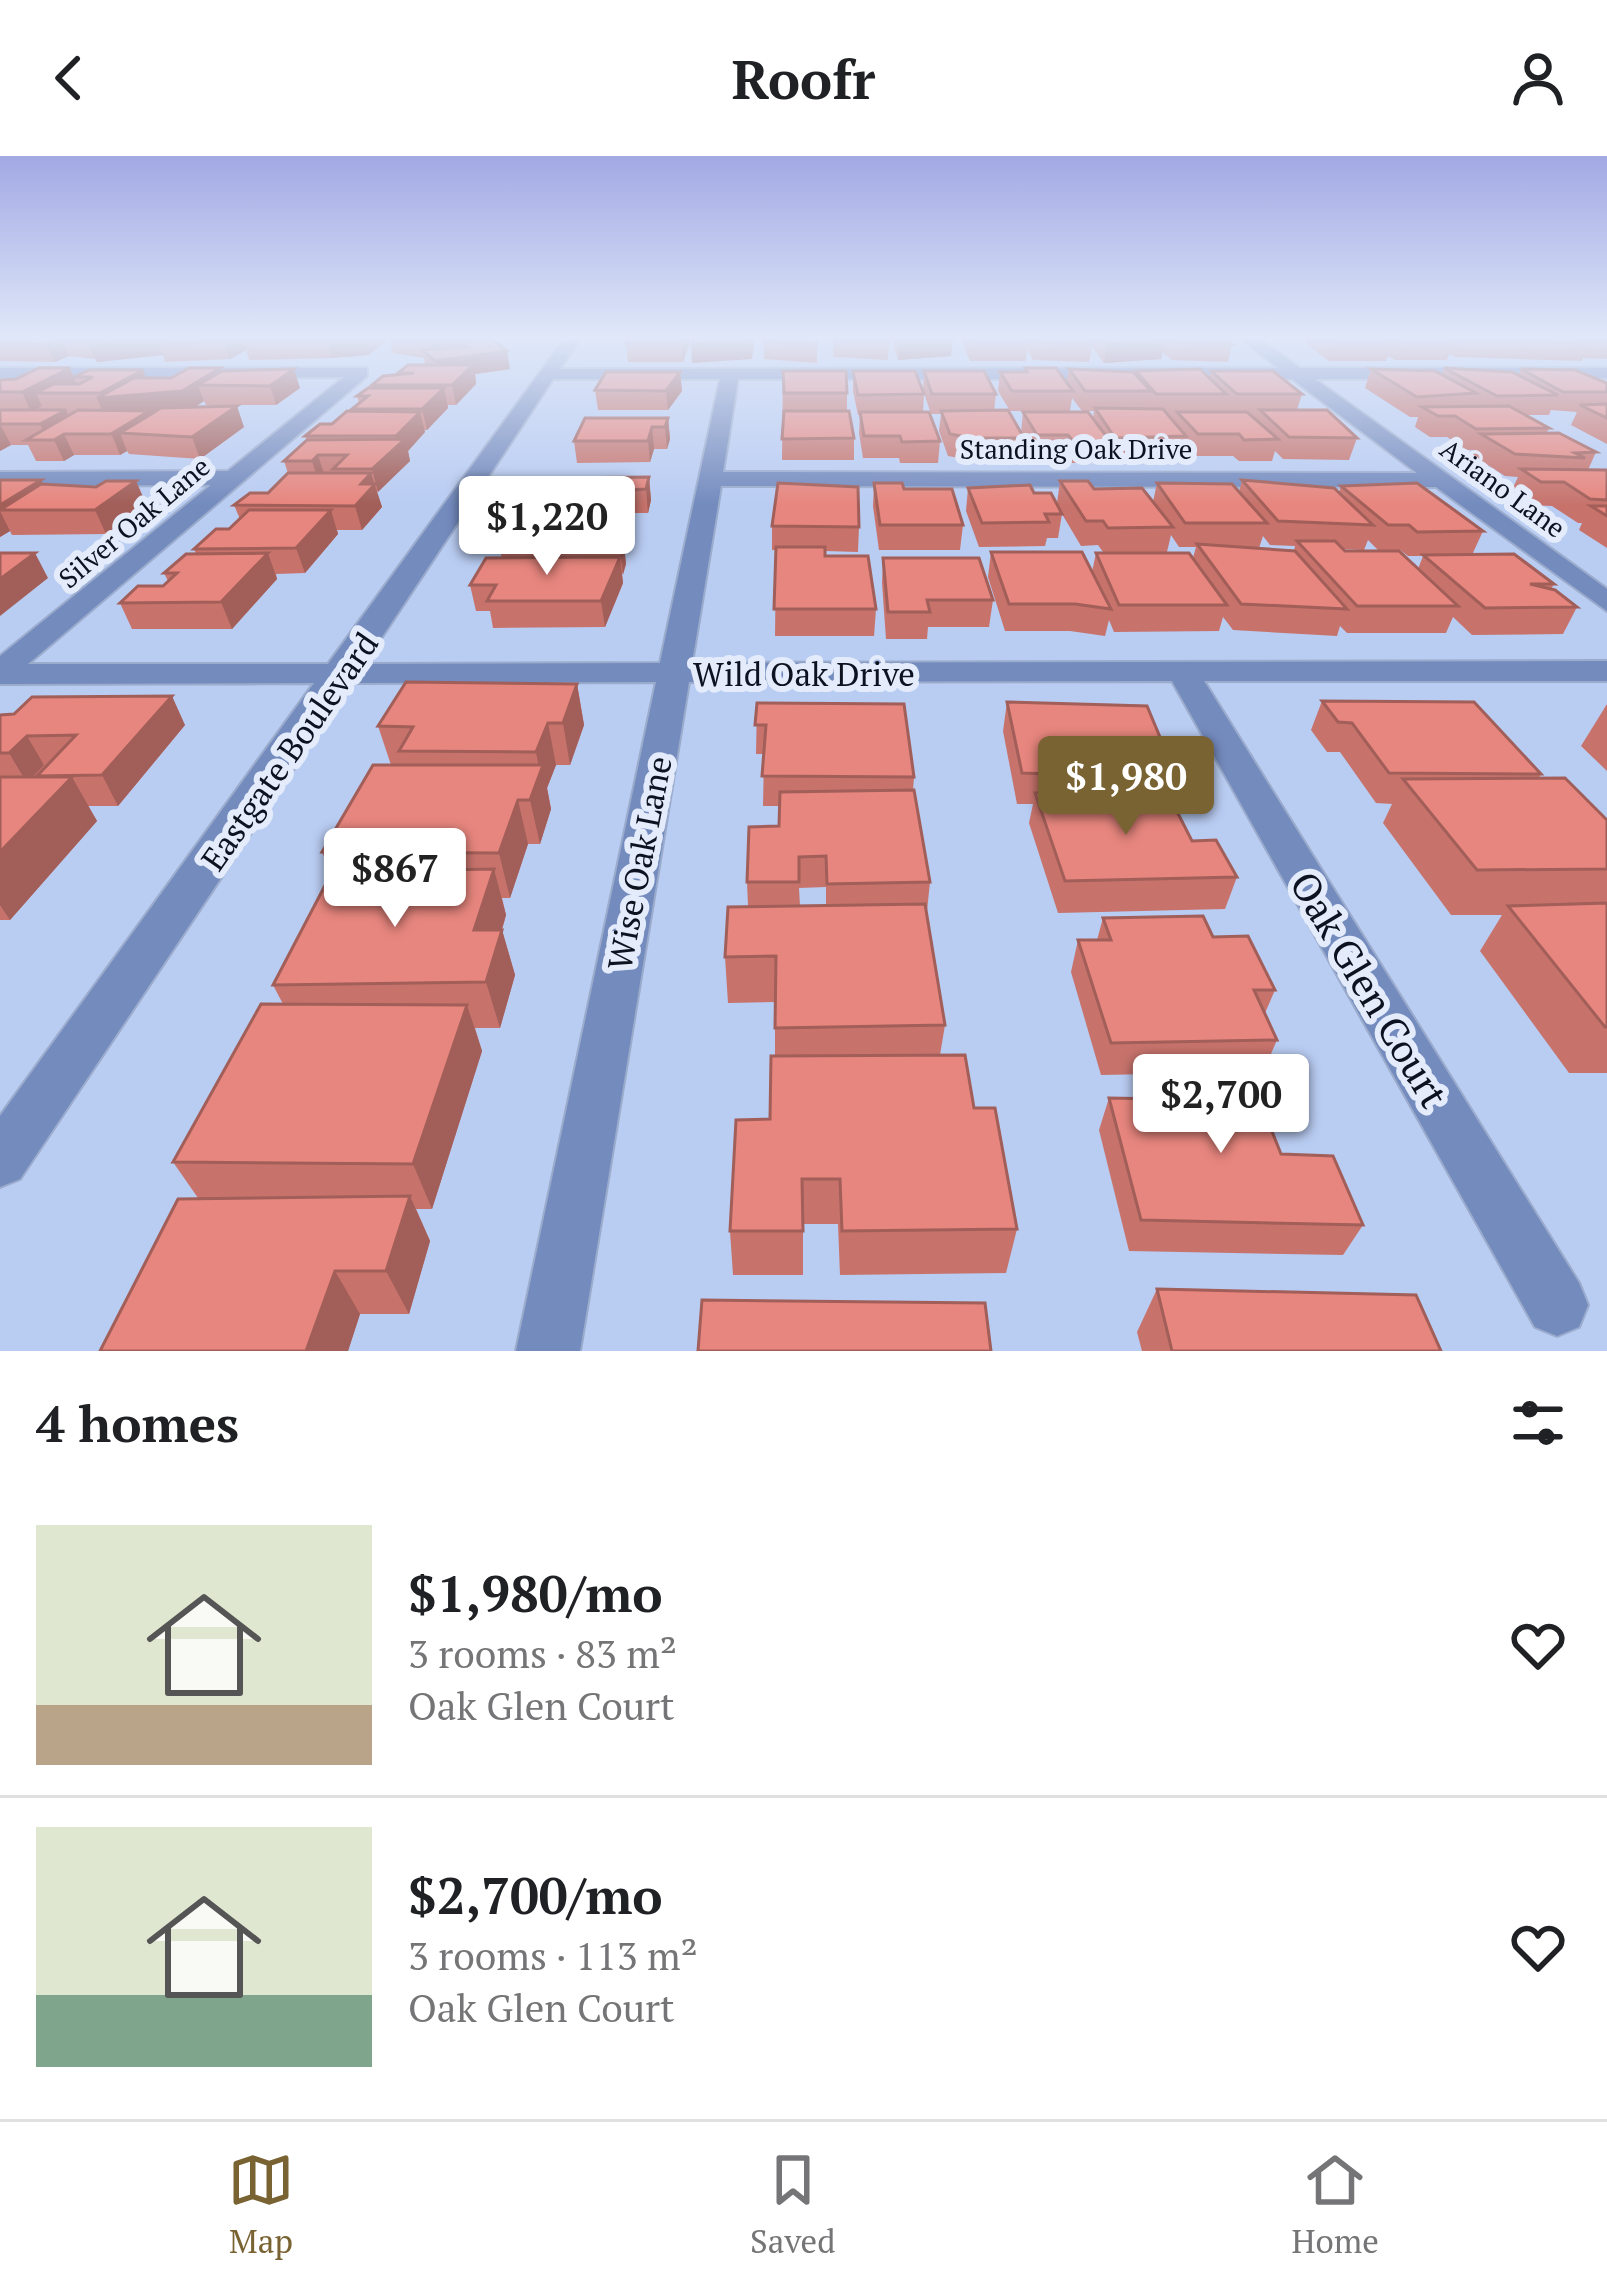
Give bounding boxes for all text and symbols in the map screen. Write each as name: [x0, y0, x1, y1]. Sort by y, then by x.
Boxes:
text: Roofr: [732, 43, 875, 114]
icon: back: [36, 45, 102, 111]
icon: person: [1505, 45, 1571, 111]
street label: Ariano Lane: [1433, 430, 1573, 546]
street label: Standing Oak Drive: [960, 431, 1192, 467]
street label: Silver Oak Lane: [51, 448, 217, 596]
pin: $1,220: [449, 476, 645, 578]
text: $1,220: [486, 489, 608, 541]
street label: Eastgate Boulevard: [191, 624, 387, 878]
street label: Wild Oak Drive: [693, 652, 915, 695]
pin: $1,980: [1028, 736, 1224, 838]
text: $1,980: [1065, 749, 1187, 801]
street label: Wise Oak Lane: [597, 752, 681, 974]
pin: $867: [324, 828, 466, 930]
text: $867: [351, 841, 439, 893]
street label: Oak Glen Court: [1279, 861, 1461, 1117]
pin: $2,700: [1123, 1054, 1319, 1156]
text: $2,700: [1160, 1067, 1282, 1119]
text: 4 homes: [36, 1389, 239, 1457]
icon: filters: [1505, 1390, 1571, 1456]
text: $1,980/mo: [408, 1559, 663, 1627]
icon: home: [132, 1573, 276, 1717]
icon: heart: [1505, 1612, 1571, 1678]
text: 3 rooms · 83 m²: [408, 1627, 677, 1679]
text: Oak Glen Court: [408, 1679, 675, 1731]
text: $2,700/mo: [408, 1861, 663, 1929]
icon: home: [132, 1875, 276, 2019]
icon: heart: [1505, 1914, 1571, 1980]
text: 3 rooms · 113 m²: [408, 1929, 698, 1981]
text: Oak Glen Court: [408, 1981, 675, 2033]
tab: Map: [228, 2147, 294, 2262]
tab: Saved: [750, 2147, 836, 2262]
tab: Home: [1292, 2147, 1379, 2262]

